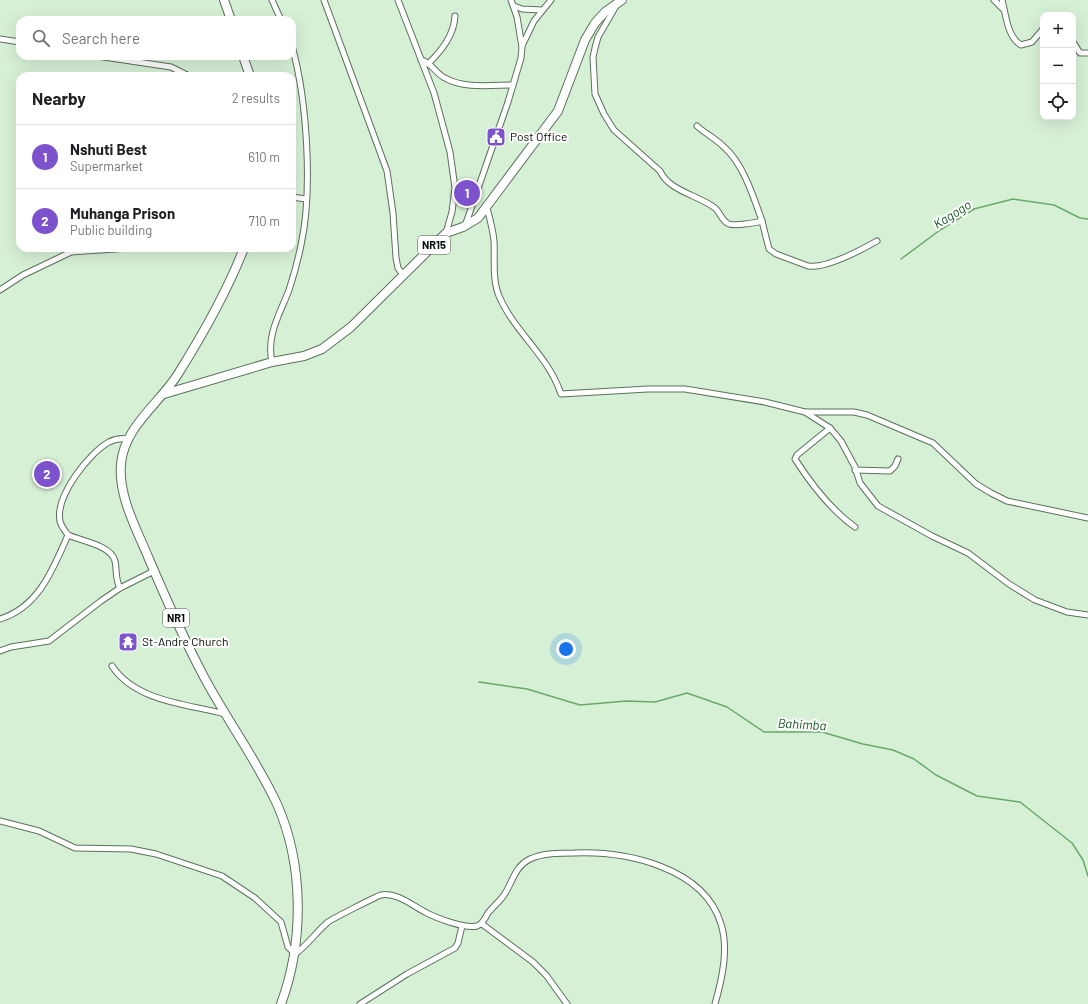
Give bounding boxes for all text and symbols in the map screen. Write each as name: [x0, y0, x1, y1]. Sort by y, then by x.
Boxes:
map controls: [1040, 12, 1076, 120]
button: +: [1040, 12, 1076, 48]
search box: [16, 16, 296, 60]
icon: search: [30, 27, 52, 49]
text: Search here: [62, 29, 140, 47]
button: −: [1040, 48, 1076, 84]
button: locate: [1040, 84, 1076, 120]
text: Nearby: [32, 88, 86, 108]
text: 2 results: [232, 90, 280, 106]
public building icon: Post Office: [485, 126, 507, 148]
place label: Post Office: [510, 129, 567, 143]
text: Nshuti Best: [70, 140, 147, 158]
text: 1: [43, 149, 47, 165]
text: 610 m: [248, 149, 280, 165]
text: Supermarket: [70, 158, 143, 174]
pin: 1: [454, 178, 480, 208]
water label: Kagogo: [930, 196, 974, 232]
text: Muhanga Prison: [70, 204, 175, 222]
text: 2: [41, 213, 49, 229]
text: 710 m: [249, 213, 280, 229]
text: Public building: [70, 222, 152, 238]
road number: NR15: [418, 236, 450, 254]
pin: 2: [34, 459, 60, 489]
road number: NR1: [163, 609, 189, 627]
temple icon: St-Andre Church: [117, 631, 139, 653]
place label: St-Andre Church: [142, 634, 228, 648]
your location: [556, 639, 576, 659]
water label: Bahimba: [777, 715, 827, 733]

